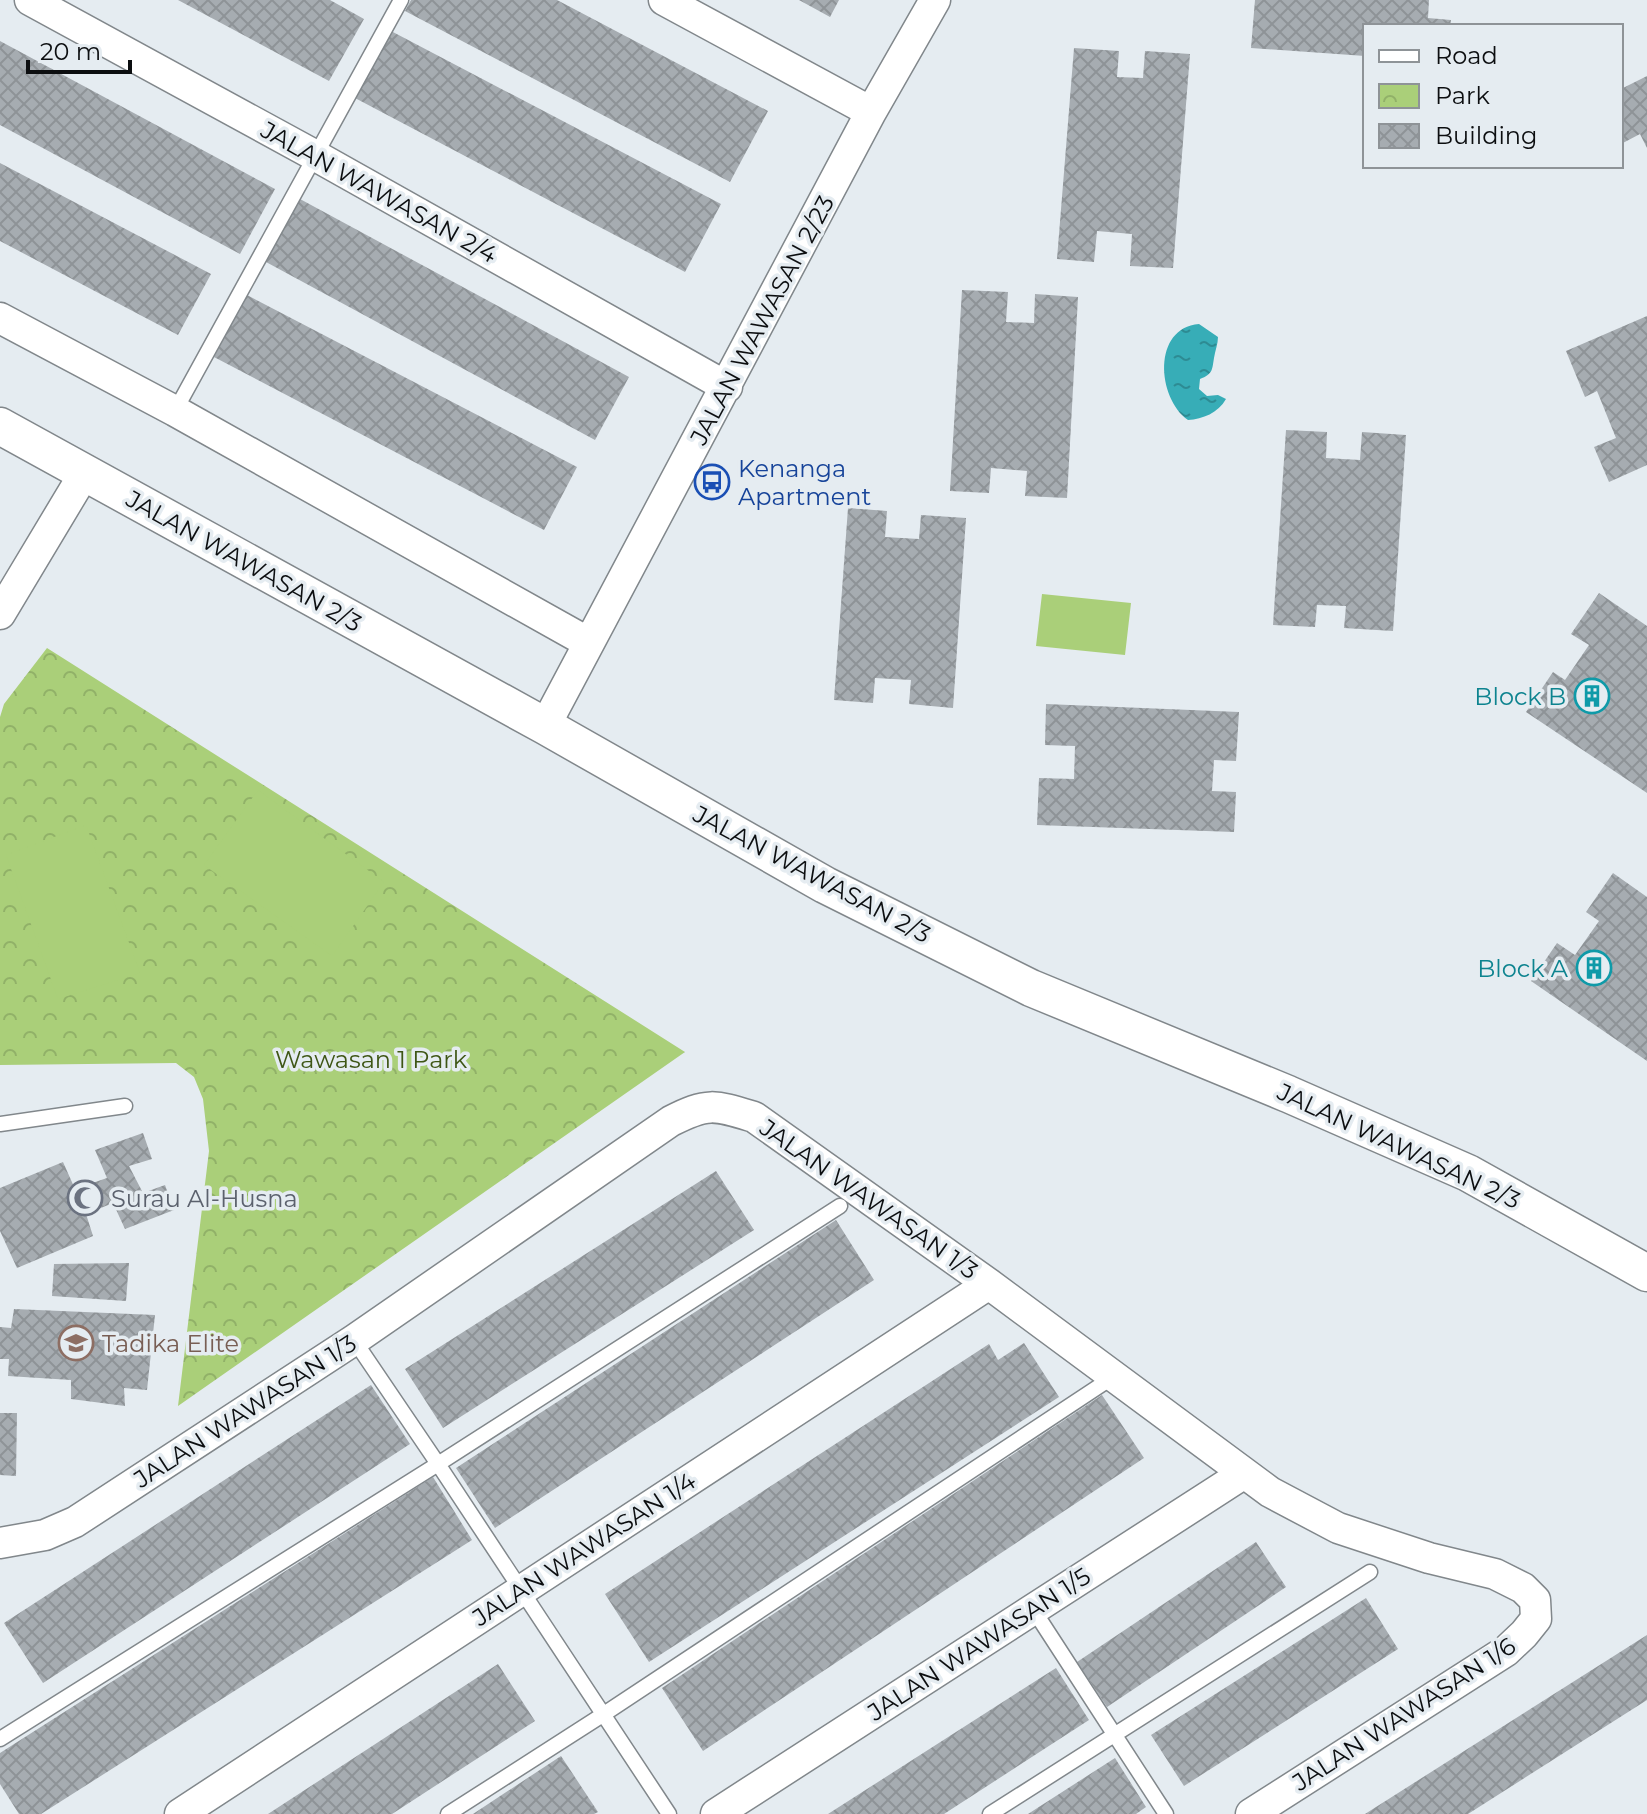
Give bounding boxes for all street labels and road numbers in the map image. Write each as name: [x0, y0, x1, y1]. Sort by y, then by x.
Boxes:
street label: JALAN WAWASAN 2/4: [255, 115, 502, 269]
street label: JALAN WAWASAN 2/23: [683, 190, 840, 450]
street label: JALAN WAWASAN 2/3: [120, 484, 367, 638]
street label: JALAN WAWASAN 2/3: [688, 799, 936, 949]
street label: JALAN WAWASAN 2/3: [1272, 1077, 1525, 1215]
street label: JALAN WAWASAN 1/3: [754, 1112, 983, 1285]
street label: JALAN WAWASAN 1/3: [128, 1328, 362, 1494]
street label: JALAN WAWASAN 1/4: [466, 1466, 701, 1632]
street label: JALAN WAWASAN 1/5: [862, 1561, 1096, 1727]
street label: JALAN WAWASAN 1/6: [1286, 1631, 1521, 1797]

